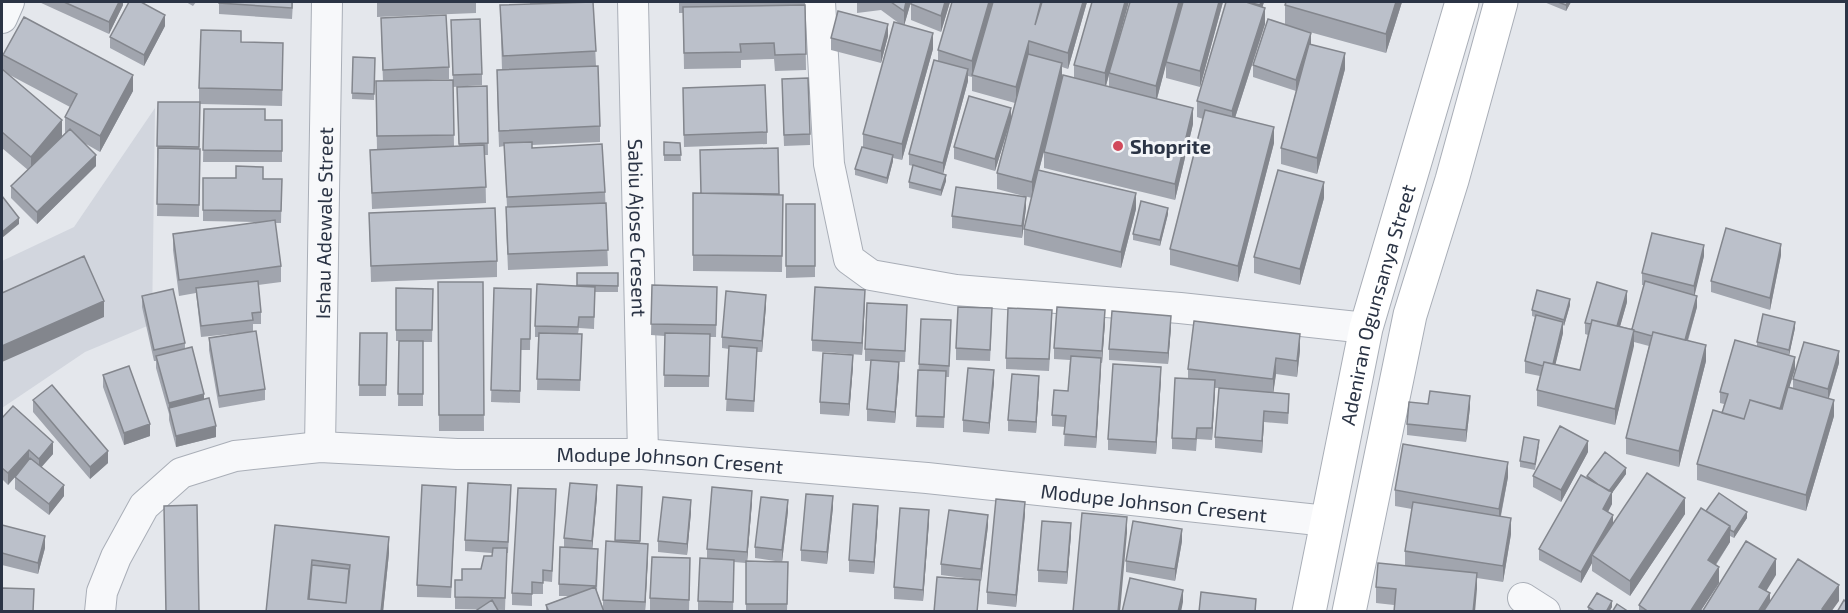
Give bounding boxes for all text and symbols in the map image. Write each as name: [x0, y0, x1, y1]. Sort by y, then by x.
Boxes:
street label: Ishau Adewale Street: [310, 126, 337, 319]
place label: Shoprite: [1130, 134, 1211, 158]
street label: Sabiu Ajose Cresent: [624, 139, 652, 318]
marker: Shoprite: [1111, 139, 1125, 153]
street label: Adeniran Ogunsanya Street: [1335, 181, 1420, 427]
street label: Modupe Johnson Cresent: [556, 442, 785, 478]
street label: Modupe Johnson Cresent: [1040, 478, 1269, 527]

